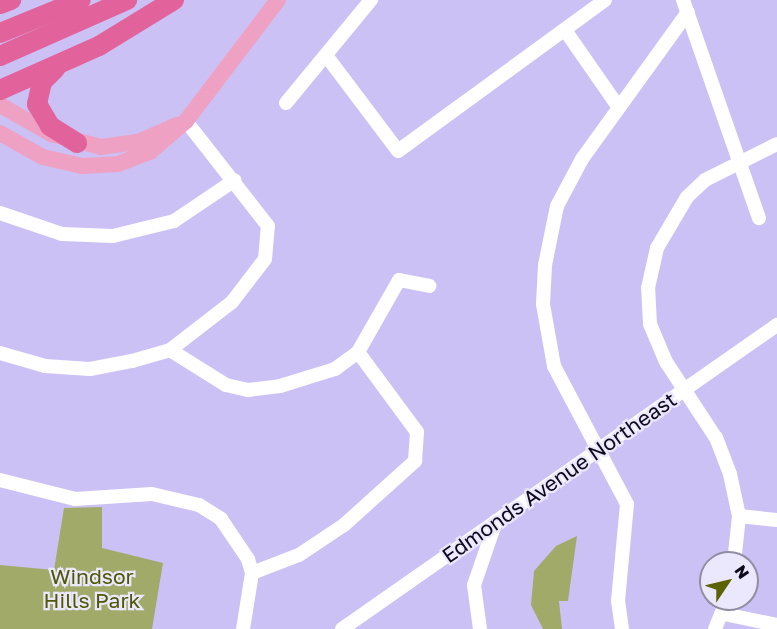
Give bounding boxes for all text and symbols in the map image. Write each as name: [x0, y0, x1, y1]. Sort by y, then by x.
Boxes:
street label: Edmonds Avenue Northeast: [437, 386, 681, 568]
north arrow: [699, 551, 759, 611]
text: N: [730, 561, 754, 583]
park label: Windsor Hills Park: [44, 563, 140, 613]

